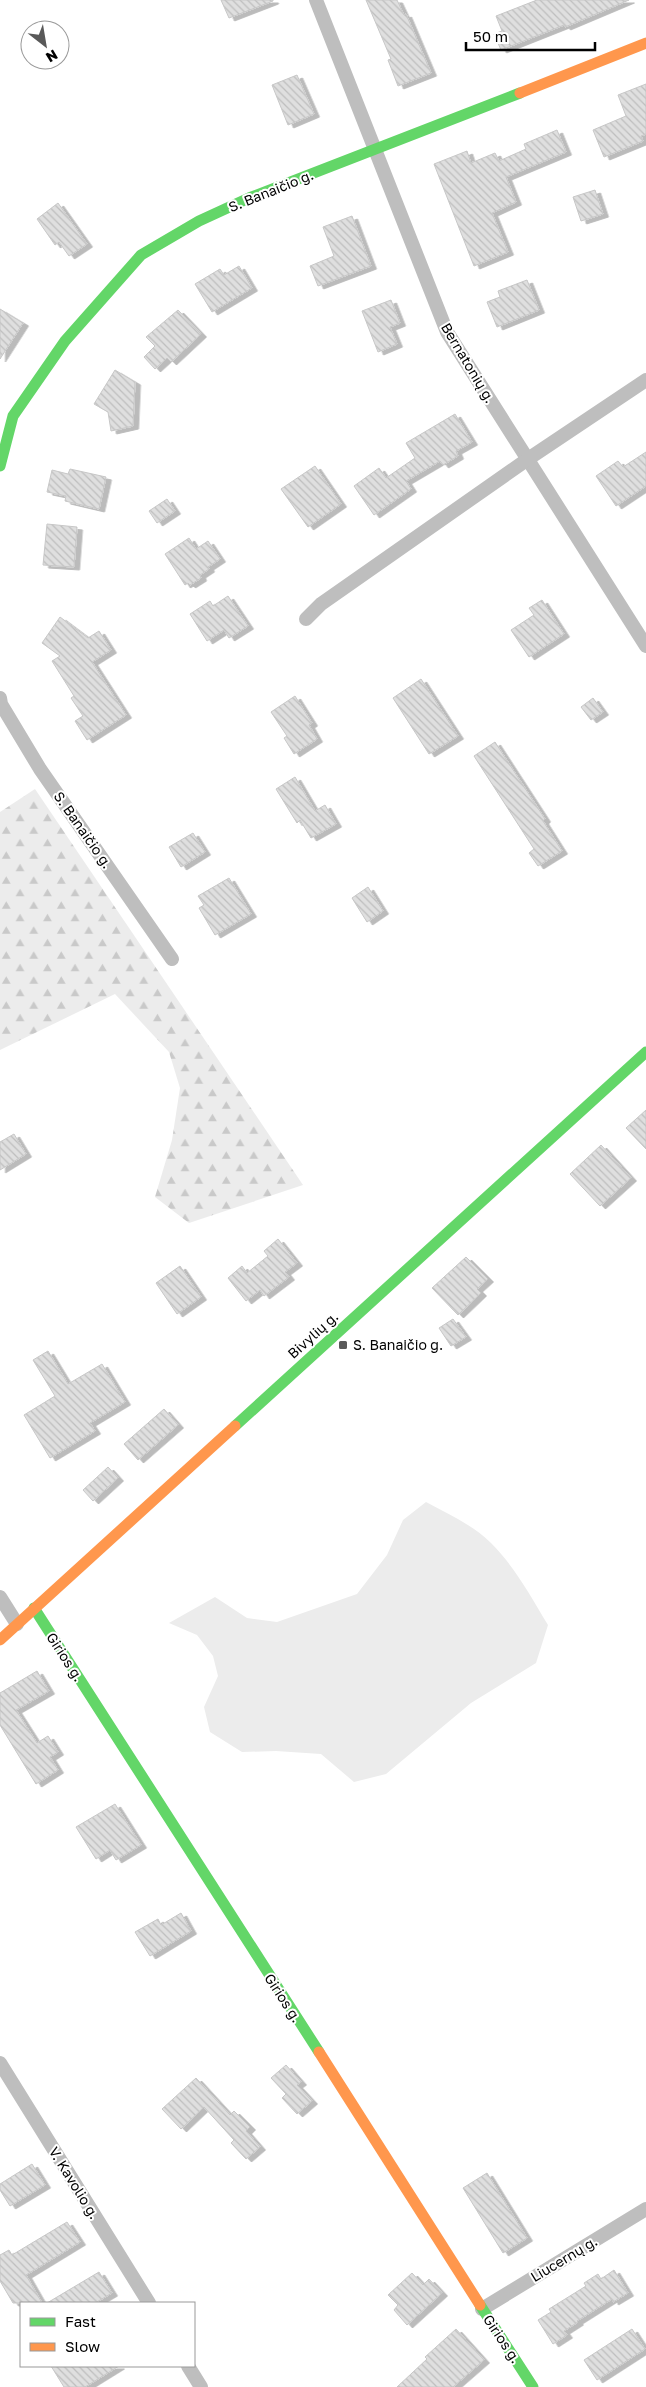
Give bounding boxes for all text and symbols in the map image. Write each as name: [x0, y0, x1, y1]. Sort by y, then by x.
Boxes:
north arrow: [20, 20, 70, 70]
scale bar: [466, 20, 595, 52]
text: 50 m: [473, 27, 508, 45]
text: N: [43, 47, 61, 67]
street label: S. Banaičio g.: [226, 166, 316, 215]
street label: Bernatonių g.: [438, 320, 499, 406]
street label: S. Banaičio g.: [51, 788, 116, 872]
street label: Bivylių g.: [284, 1307, 341, 1362]
place label: S. Banaičio g.: [353, 1336, 443, 1353]
marker: S. Banaičio g.: [337, 1339, 349, 1351]
street label: Girios g.: [43, 1629, 88, 1684]
street label: Girios g.: [261, 1970, 306, 2025]
street label: V. Kavolio g.: [46, 2144, 103, 2222]
street label: Liucernų g.: [527, 2232, 600, 2285]
legend: [20, 2302, 195, 2367]
street label: Girios g.: [480, 2311, 525, 2366]
text: Fast: [65, 2312, 96, 2330]
text: Slow: [65, 2337, 100, 2355]

